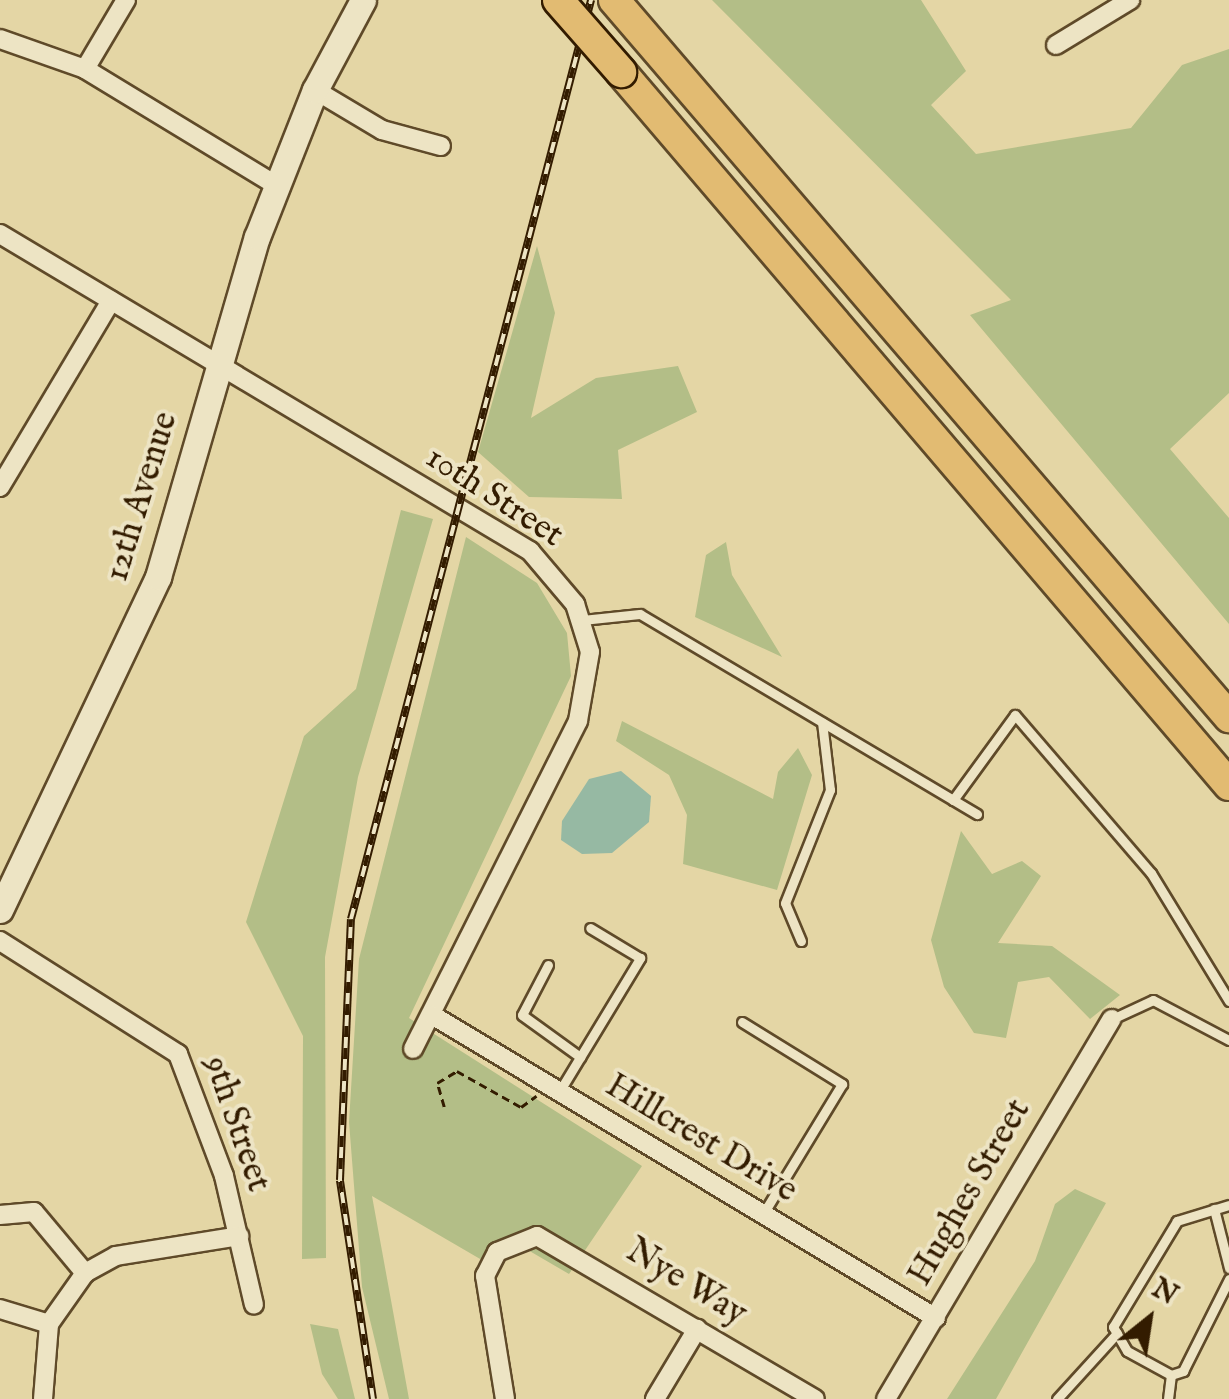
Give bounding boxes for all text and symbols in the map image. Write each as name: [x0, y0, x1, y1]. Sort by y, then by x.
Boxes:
street label: 12th Avenue: [96, 407, 188, 587]
street label: 10th Street: [417, 437, 571, 557]
street label: 9th Street: [193, 1051, 279, 1197]
street label: Hillcrest Drive: [598, 1065, 804, 1213]
street label: Hughes Street: [900, 1092, 1040, 1294]
street label: Nye Way: [618, 1231, 754, 1335]
north arrow: [1099, 1269, 1199, 1369]
text: N: [1145, 1271, 1183, 1314]

